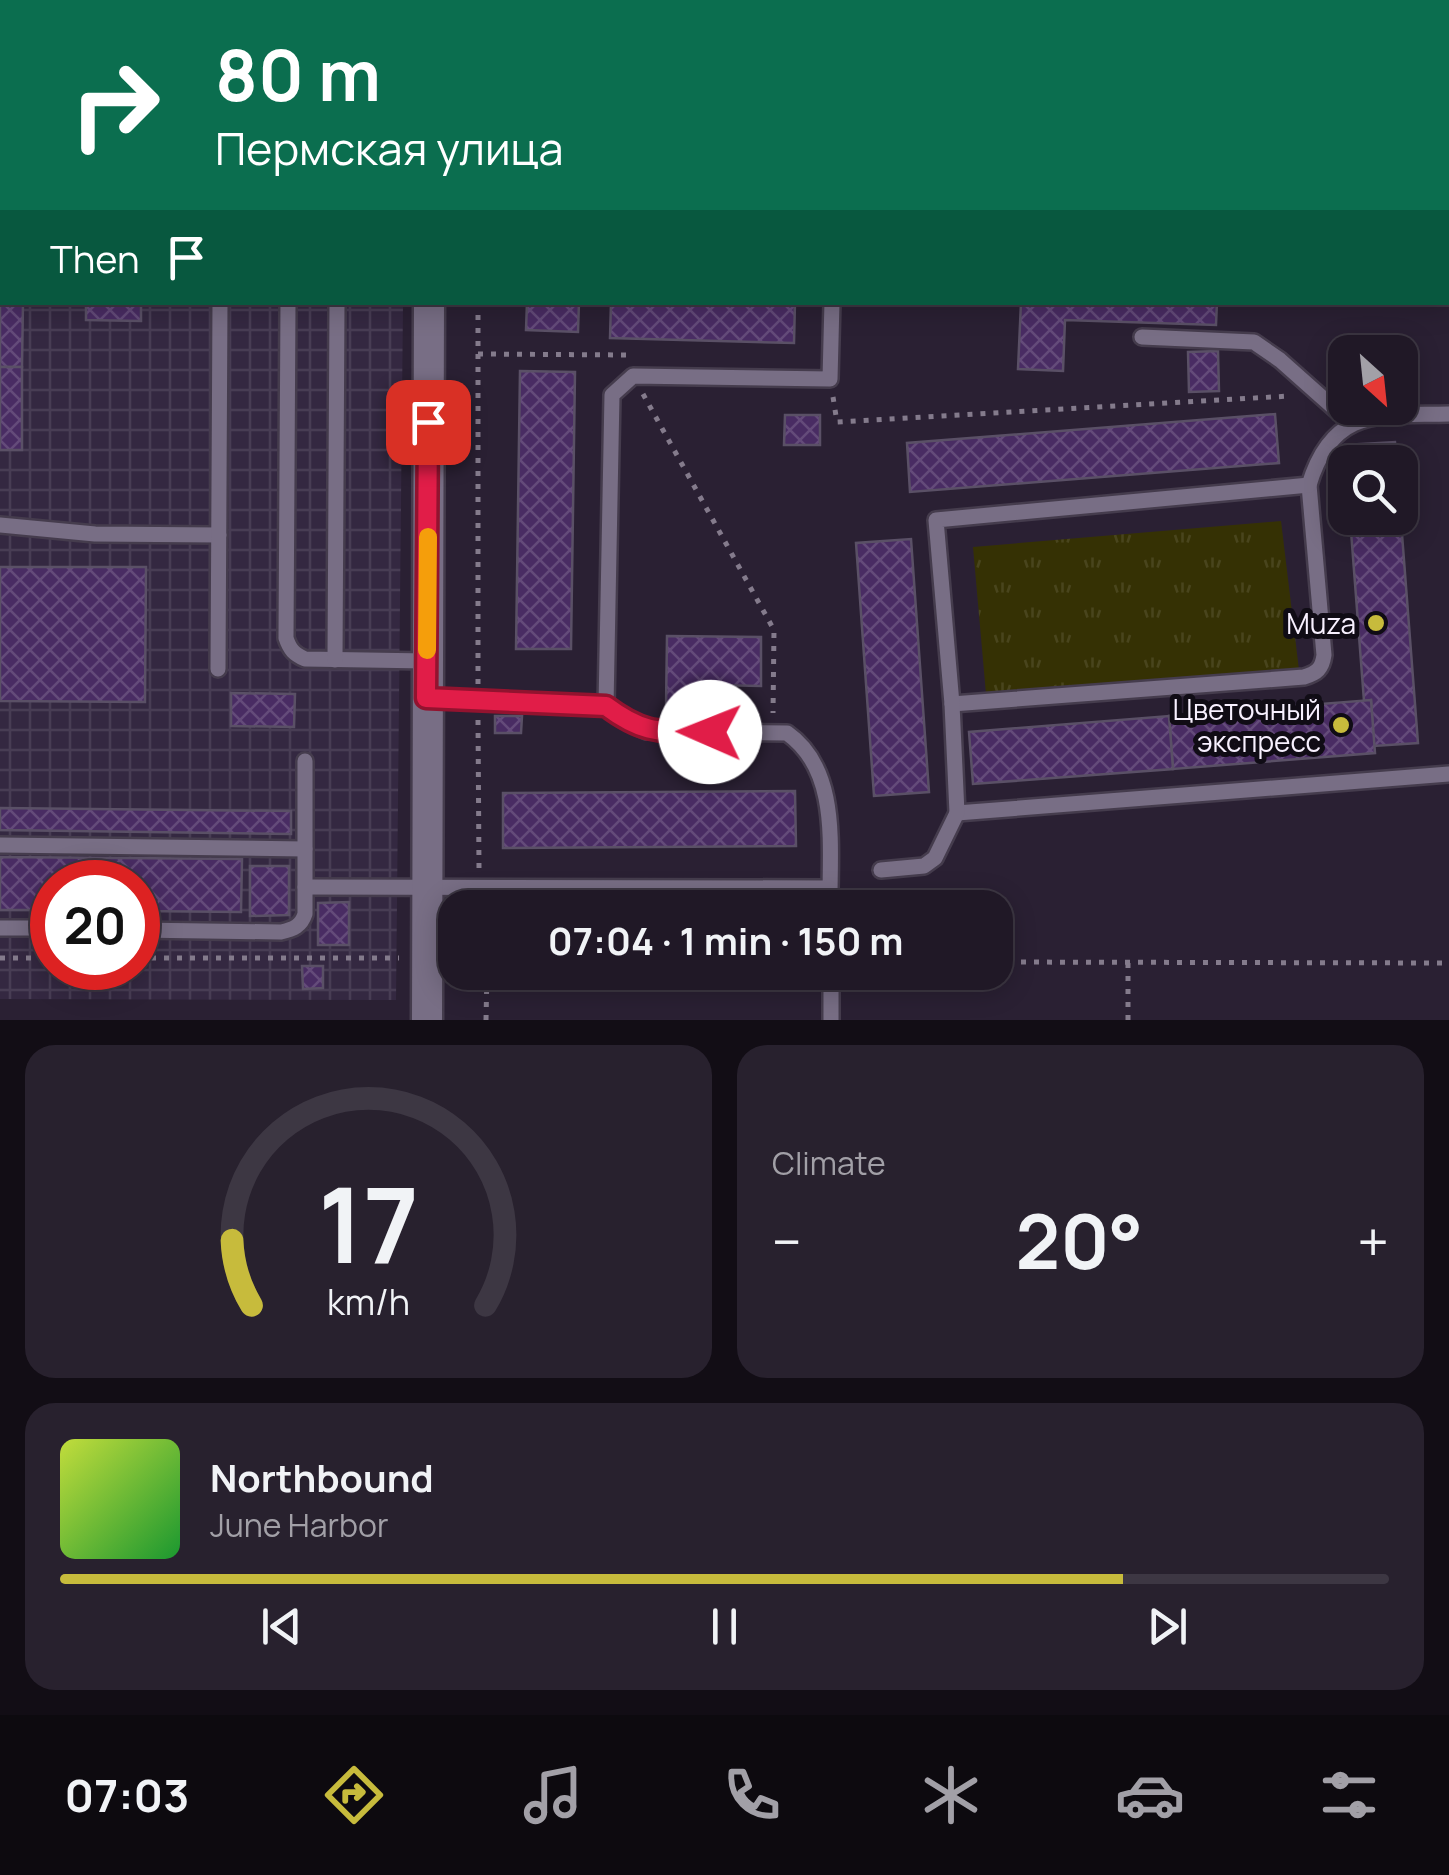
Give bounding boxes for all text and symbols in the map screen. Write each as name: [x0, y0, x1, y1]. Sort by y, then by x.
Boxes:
text: 80 m: [215, 26, 381, 122]
icon: right: [50, 40, 180, 170]
text: Пермская улица: [215, 117, 563, 179]
icon: arrive: [159, 230, 214, 285]
text: Then: [50, 232, 139, 284]
north arrow: [1328, 335, 1418, 425]
map controls: [1328, 335, 1418, 535]
pin: [386, 380, 471, 465]
icon: arrive: [401, 395, 456, 450]
button: search: [1328, 445, 1418, 535]
place label: Muza: [1286, 604, 1356, 642]
marker: Muza: [1365, 612, 1387, 634]
position arrow: [658, 680, 762, 784]
place label: Цветочный экспресс: [1173, 690, 1321, 760]
marker: Цветочный экспресс: [1330, 714, 1352, 736]
speed limit sign: 20: [30, 860, 160, 990]
text: 07:04 · 1 min · 150 m: [548, 914, 903, 966]
text: Climate: [772, 1141, 886, 1185]
text: 17: [318, 1152, 419, 1294]
text: 20°: [1016, 1189, 1143, 1292]
text: −: [772, 1203, 802, 1279]
text: +: [1357, 1203, 1389, 1279]
text: km/h: [327, 1277, 410, 1326]
text: Northbound: [210, 1451, 434, 1503]
text: June Harbor: [210, 1503, 388, 1547]
icon: previous: [254, 1599, 309, 1654]
icon: pause: [697, 1599, 752, 1654]
icon: next: [1140, 1599, 1195, 1654]
icon: directions: [319, 1760, 389, 1830]
icon: music: [518, 1760, 588, 1830]
icon: phone: [717, 1760, 787, 1830]
icon: climate: [916, 1760, 986, 1830]
icon: car: [1115, 1760, 1185, 1830]
icon: filters: [1314, 1760, 1384, 1830]
text: 07:03: [65, 1764, 189, 1826]

